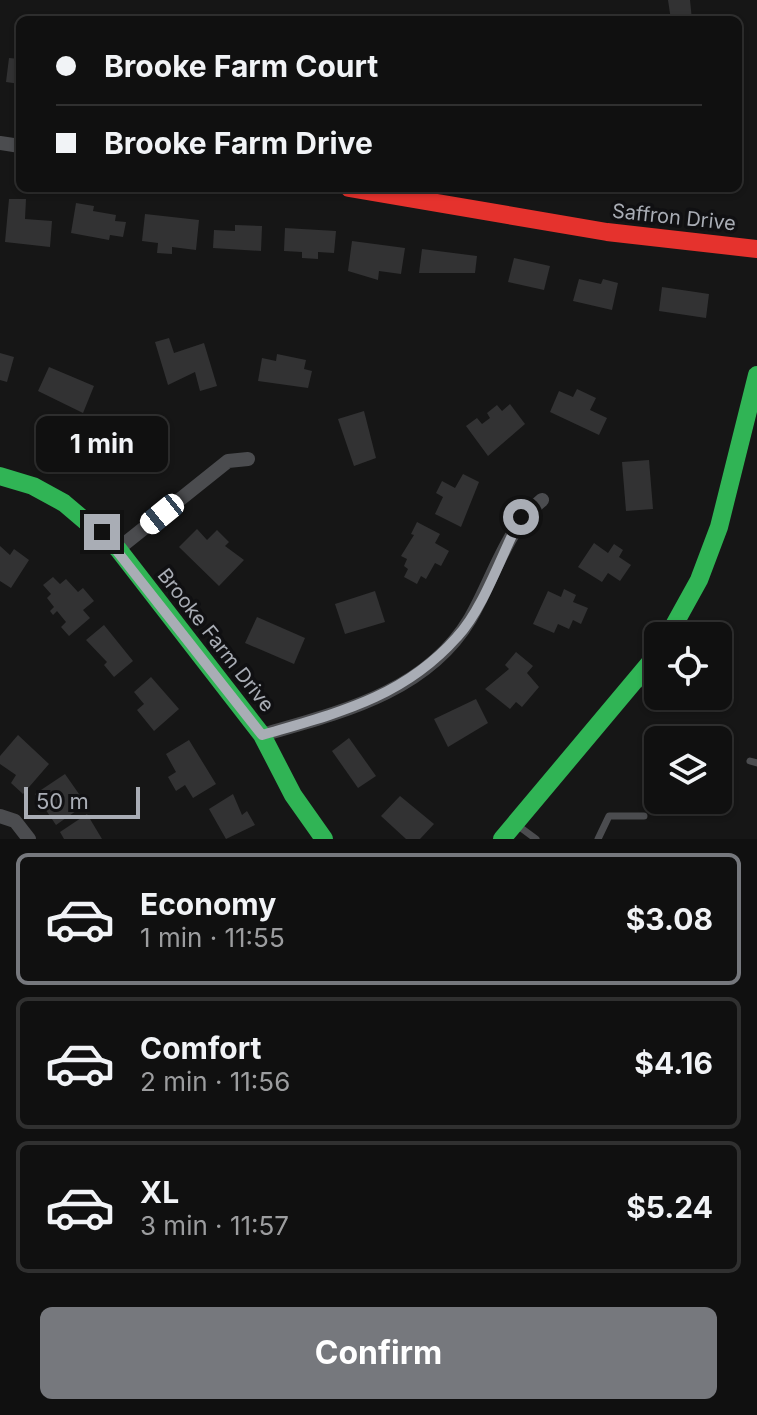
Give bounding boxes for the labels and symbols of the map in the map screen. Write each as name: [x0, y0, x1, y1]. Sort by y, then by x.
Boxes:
street label: Saffron Drive: [611, 199, 737, 235]
callout: 1 min: [36, 416, 168, 472]
car: [136, 490, 188, 538]
route start: [503, 499, 539, 535]
route end: [84, 514, 120, 550]
street label: Brooke Farm Drive: [153, 564, 279, 716]
scale bar: [24, 783, 140, 819]

